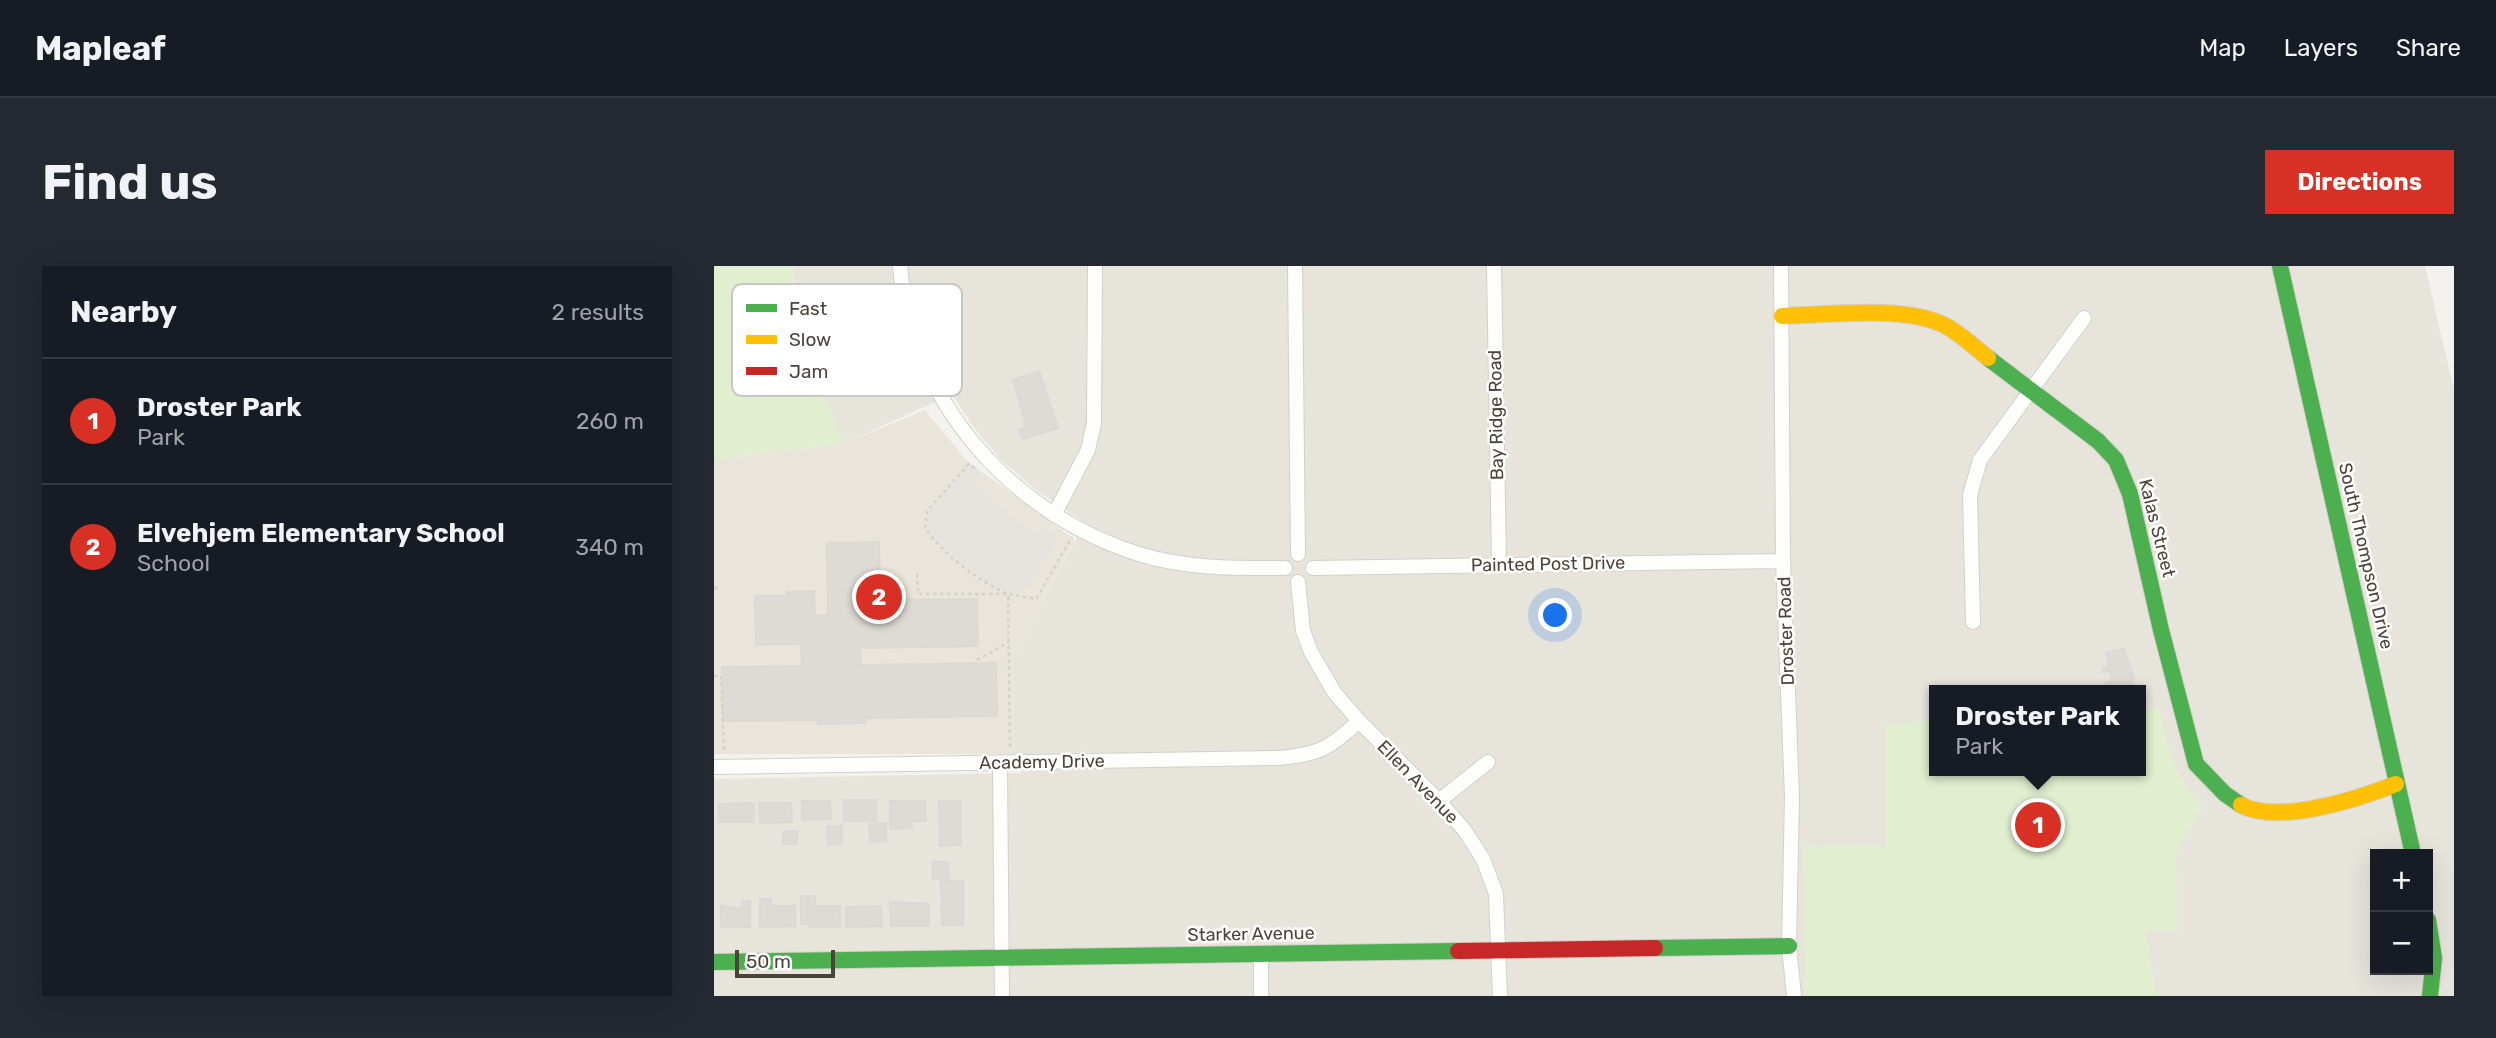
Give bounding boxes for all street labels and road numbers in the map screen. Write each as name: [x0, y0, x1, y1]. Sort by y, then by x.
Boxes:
street label: Bay Ridge Road: [1484, 350, 1508, 480]
street label: South Thompson Drive: [2334, 461, 2398, 651]
street label: Kalas Street: [2134, 477, 2180, 579]
street label: Painted Post Drive: [1471, 552, 1625, 576]
street label: Droster Road: [1773, 576, 1799, 686]
street label: Ellen Avenue: [1373, 736, 1463, 828]
street label: Academy Drive: [979, 750, 1105, 774]
street label: Starker Avenue: [1187, 922, 1315, 946]

